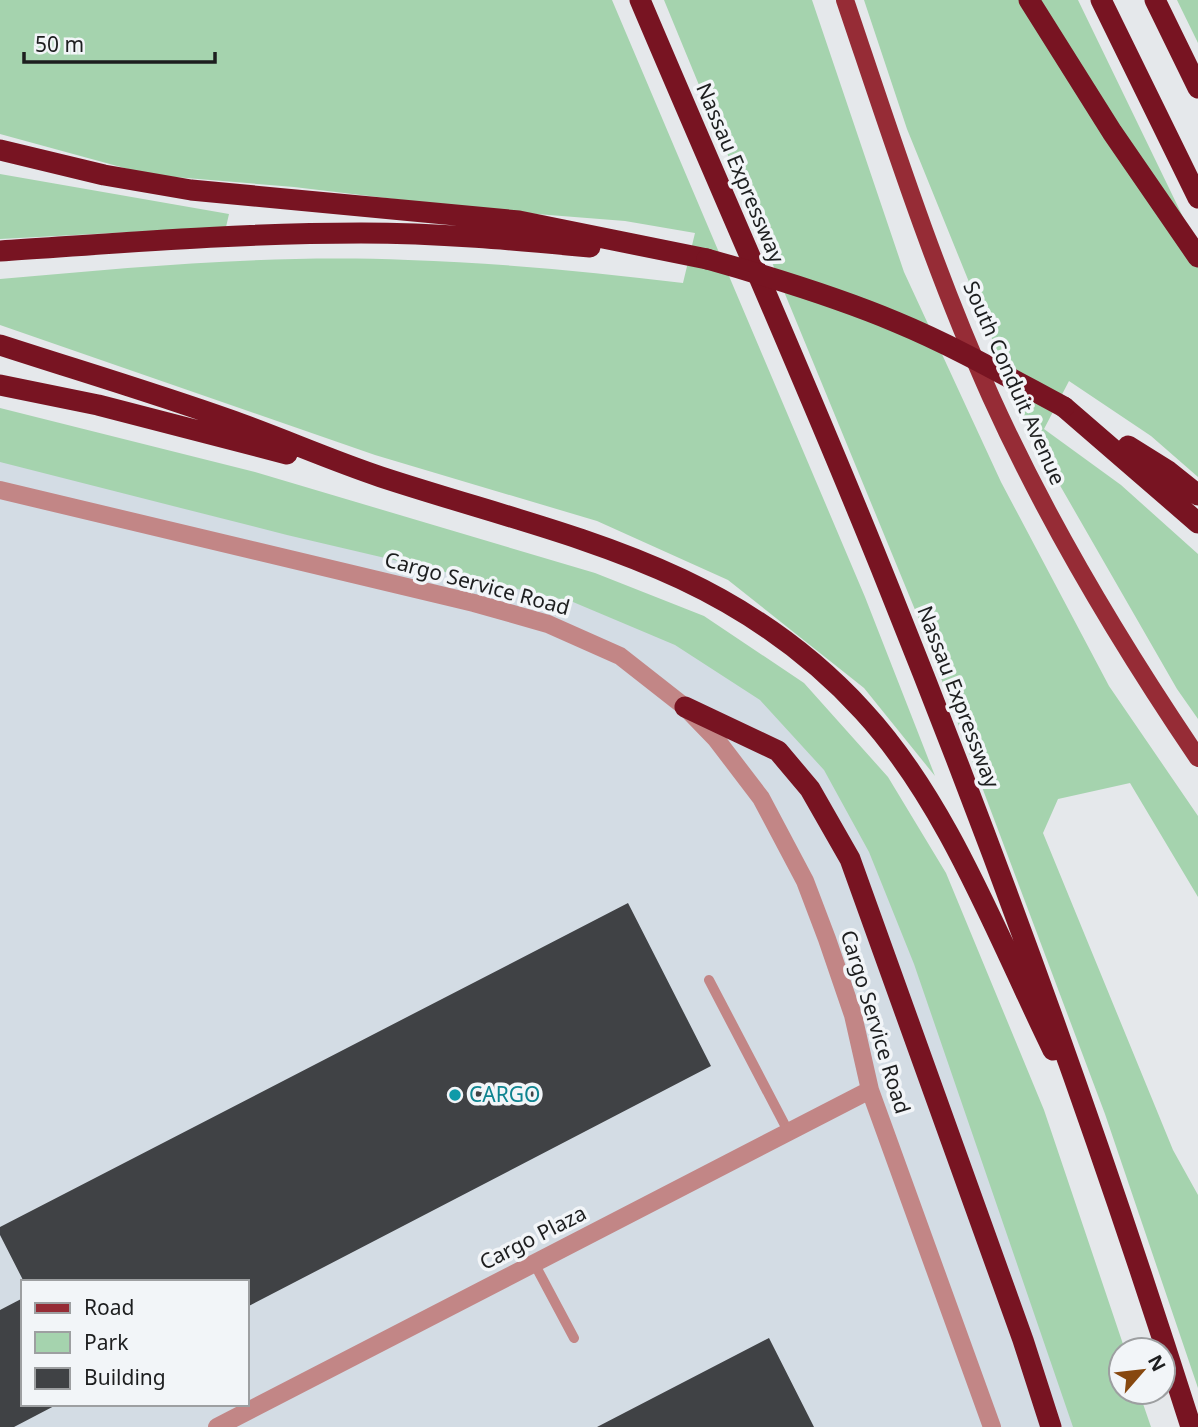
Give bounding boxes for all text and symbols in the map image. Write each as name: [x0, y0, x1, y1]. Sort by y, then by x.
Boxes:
scale bar: [24, 21, 215, 65]
text: 50 m: [35, 30, 84, 58]
street label: Nassau Expressway: [690, 78, 792, 267]
street label: South Conduit Avenue: [957, 276, 1073, 489]
street label: Cargo Service Road: [382, 545, 573, 621]
street label: Nassau Expressway: [911, 602, 1007, 792]
street label: Cargo Service Road: [835, 926, 917, 1117]
place label: CARGO: [469, 1080, 540, 1108]
marker: CARGO: [447, 1087, 463, 1103]
street label: Cargo Plaza: [474, 1198, 591, 1276]
legend: [21, 1280, 248, 1406]
text: Road: [84, 1293, 134, 1321]
text: Park: [84, 1328, 129, 1356]
north arrow: [1107, 1336, 1177, 1406]
text: N: [1142, 1350, 1172, 1376]
text: Building: [84, 1363, 166, 1391]

